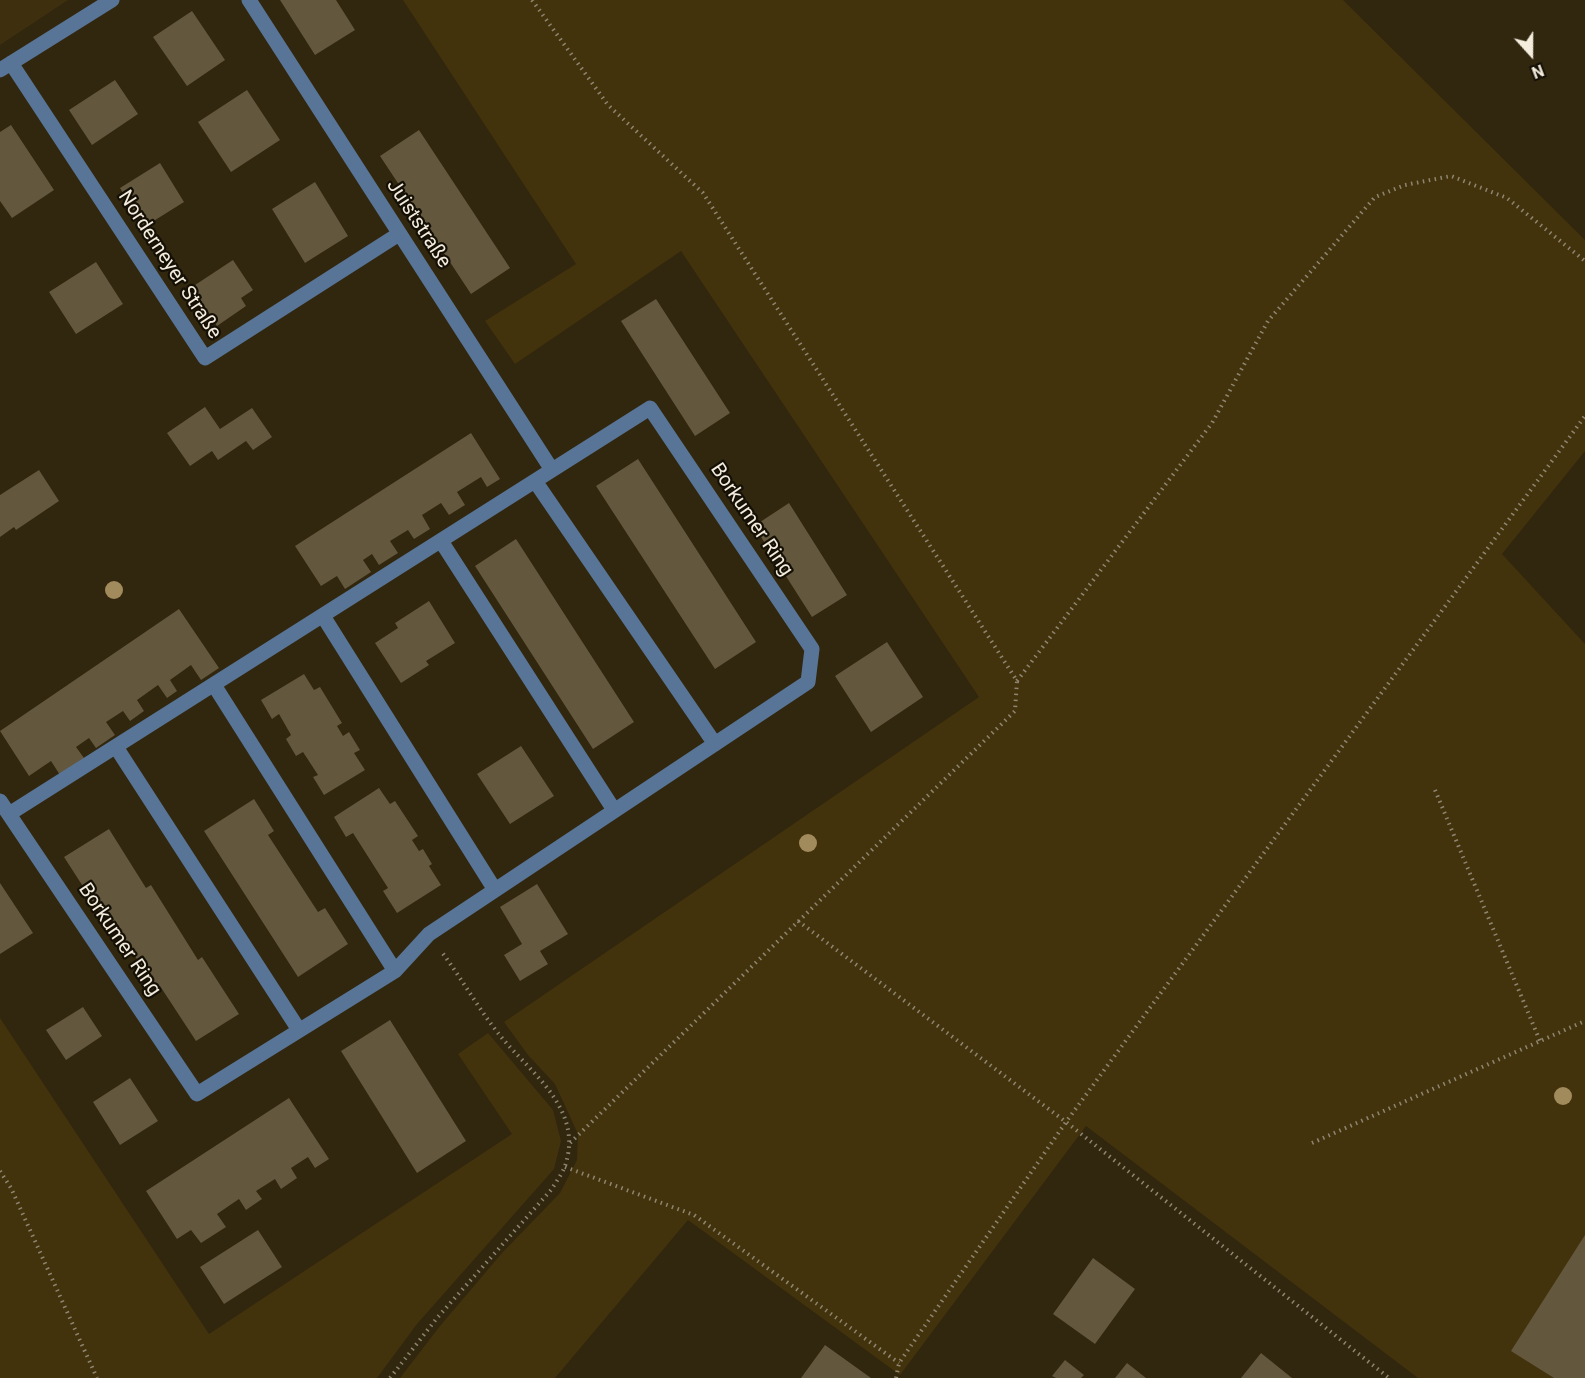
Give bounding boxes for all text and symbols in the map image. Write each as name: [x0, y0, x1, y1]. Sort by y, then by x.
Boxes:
north arrow: [1501, 24, 1561, 84]
text: N: [1529, 60, 1546, 82]
street label: Juiststraße: [381, 175, 455, 273]
street label: Norderneyer Straße: [112, 186, 226, 344]
street label: Borkumer Ring: [704, 459, 798, 581]
street label: Borkumer Ring: [72, 879, 166, 1001]

